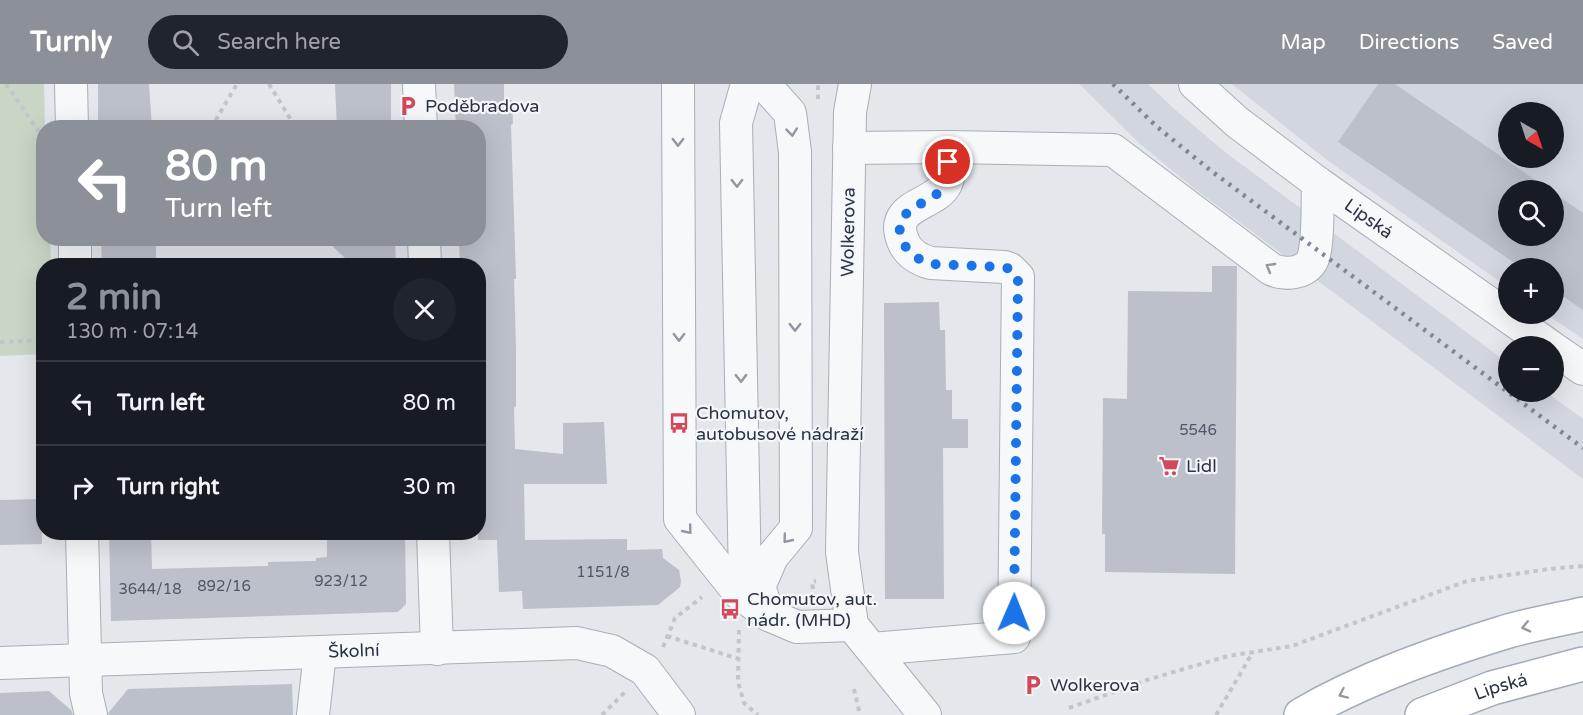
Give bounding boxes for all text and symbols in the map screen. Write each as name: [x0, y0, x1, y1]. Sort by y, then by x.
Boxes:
search box: [148, 15, 568, 69]
text: Turnly: [30, 25, 112, 59]
icon: search: [169, 26, 202, 59]
text: Search here: [217, 29, 341, 55]
text: Map: [1280, 30, 1326, 55]
text: Directions: [1359, 30, 1459, 55]
text: Saved: [1492, 30, 1553, 55]
parking icon: Poděbradova: [396, 94, 420, 118]
place label: Poděbradova: [425, 95, 539, 117]
north arrow: [1498, 102, 1564, 168]
map controls: [1498, 102, 1564, 402]
one-way arrow: [785, 127, 798, 136]
pin: [922, 136, 973, 187]
one-way arrow: [672, 138, 684, 147]
text: 80 m: [165, 141, 267, 192]
icon: left: [66, 144, 144, 222]
icon: arrive: [931, 145, 964, 178]
one-way arrow: [731, 178, 743, 187]
button: search: [1498, 180, 1564, 246]
street label: Wolkerova: [836, 187, 860, 277]
text: Turn left: [165, 192, 272, 225]
street label: Lipská: [1340, 194, 1397, 243]
button: +: [1498, 258, 1564, 324]
one-way arrow: [1266, 263, 1276, 274]
text: 2 min: [66, 276, 162, 319]
button: close: [393, 278, 456, 341]
text: 130 m · 07:14: [66, 320, 198, 344]
one-way arrow: [789, 322, 801, 331]
one-way arrow: [673, 333, 685, 342]
button: −: [1498, 336, 1564, 402]
one-way arrow: [735, 373, 747, 382]
icon: left: [66, 387, 99, 420]
text: Turn left: [117, 390, 205, 416]
text: 80 m: [402, 390, 456, 416]
place label: Chomutov, autobusové nádraží: [696, 402, 864, 445]
bus stop icon: Chomutov, autobusové nádraží: [667, 411, 691, 435]
house number: 5546: [1179, 421, 1217, 439]
supermarket icon: Lidl: [1157, 454, 1181, 478]
place label: Lidl: [1186, 455, 1217, 477]
icon: right: [66, 471, 99, 504]
text: Turn right: [117, 474, 219, 500]
text: 30 m: [402, 474, 456, 500]
one-way arrow: [681, 523, 692, 534]
one-way arrow: [783, 532, 794, 543]
house number: 1151/8: [576, 563, 630, 581]
house number: 923/12: [314, 572, 368, 590]
house number: 892/16: [197, 577, 251, 595]
house number: 3644/18: [118, 580, 182, 598]
position arrow: [982, 581, 1046, 645]
place label: Chomutov, aut. nádr. (MHD): [747, 588, 877, 631]
bus stop icon: Chomutov, aut. nádr. (MHD): [718, 597, 742, 621]
one-way arrow: [1521, 620, 1531, 633]
street label: Školní: [328, 639, 380, 663]
street label: Lipská: [1471, 668, 1530, 705]
parking icon: Wolkerova: [1021, 673, 1045, 697]
place label: Wolkerova: [1050, 674, 1140, 696]
one-way arrow: [1339, 687, 1350, 699]

